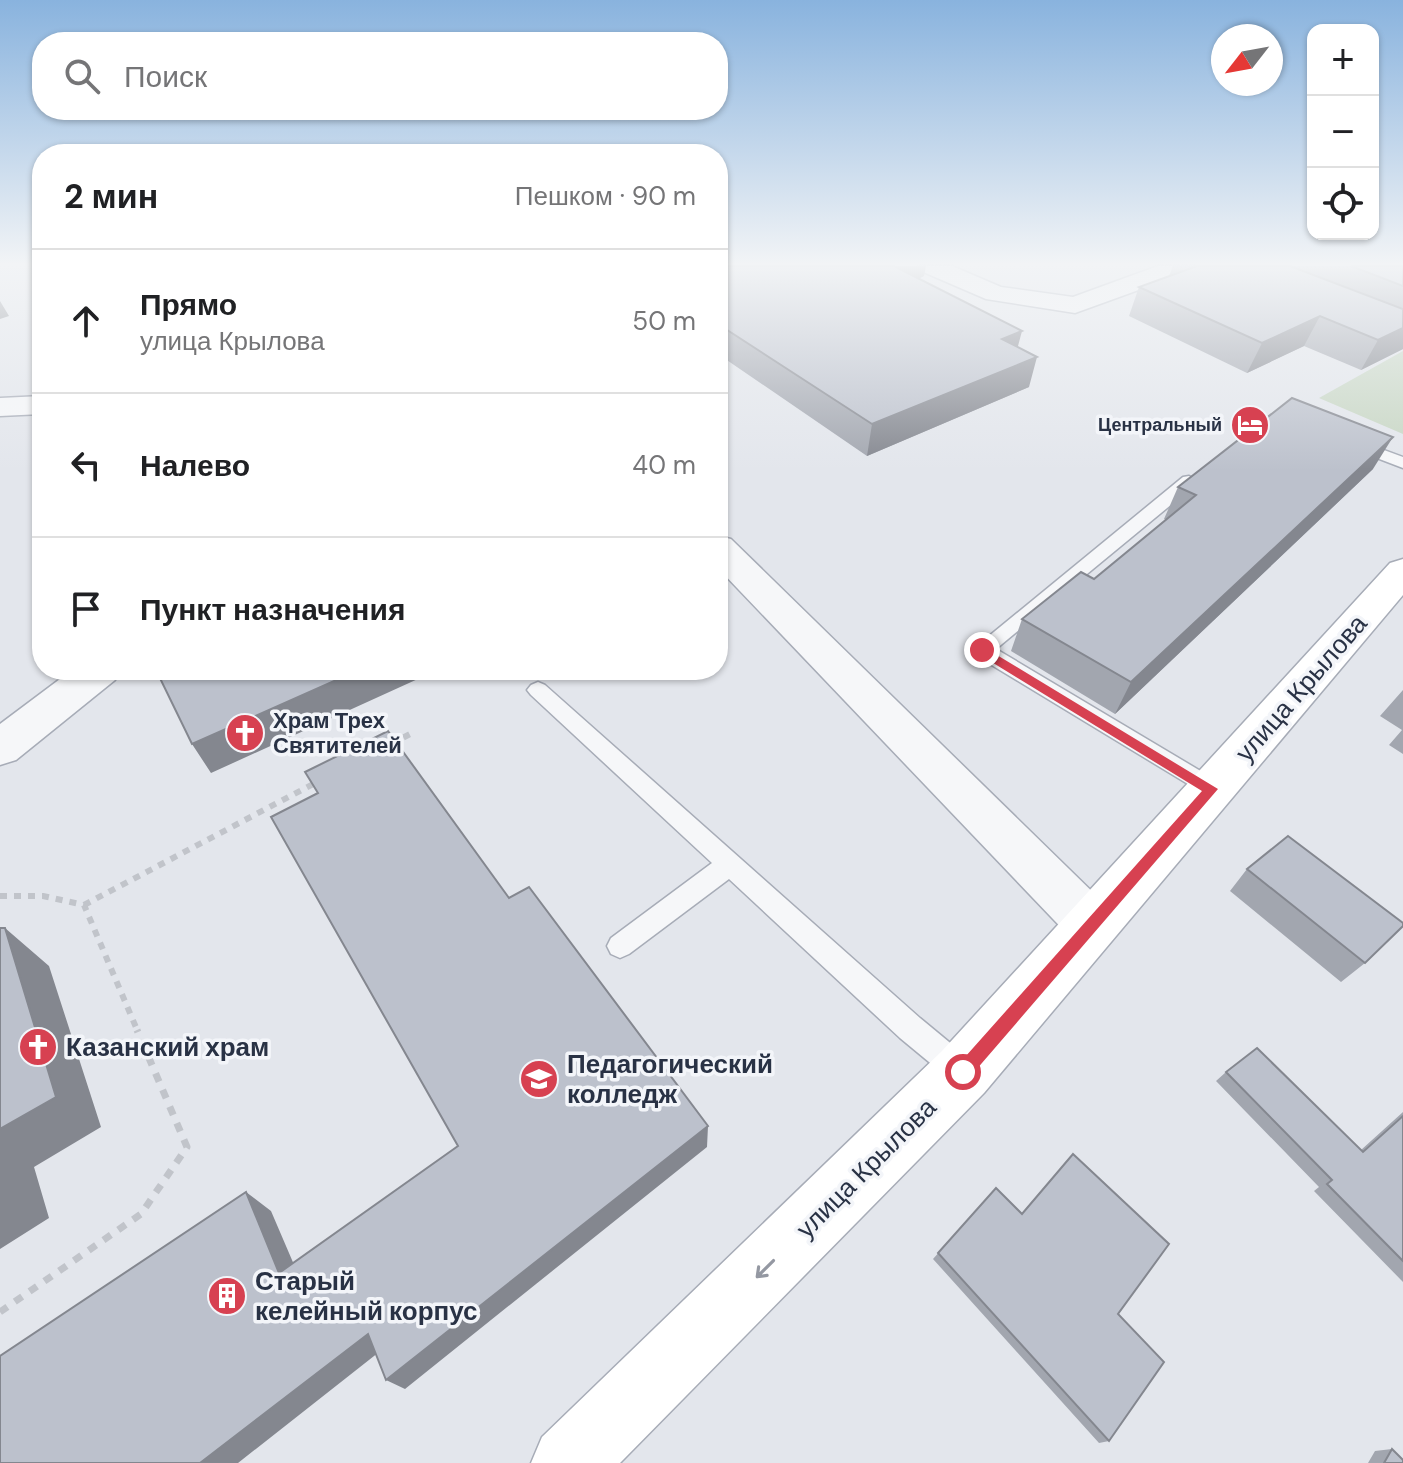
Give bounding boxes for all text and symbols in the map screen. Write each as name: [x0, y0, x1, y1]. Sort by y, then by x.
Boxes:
north arrow: [1211, 24, 1283, 96]
map controls: [1307, 24, 1379, 240]
button: +: [1307, 24, 1379, 96]
search box: [32, 32, 728, 120]
icon: search: [60, 54, 104, 98]
text: Поиск: [124, 57, 207, 96]
button: −: [1307, 96, 1379, 168]
button: locate: [1307, 168, 1379, 240]
text: 2 мин: [64, 174, 158, 219]
text: Пешком · 90 m: [515, 179, 696, 213]
text: Прямо: [140, 285, 237, 324]
icon: ahead: [64, 299, 108, 343]
text: 50 m: [632, 304, 696, 338]
text: улица Крылова: [140, 324, 325, 358]
hotel icon: Центральный: [1229, 404, 1271, 446]
place label: Центральный: [1098, 413, 1222, 437]
icon: left: [64, 443, 108, 487]
text: Налево: [140, 446, 250, 485]
text: 40 m: [632, 448, 696, 482]
icon: arrive: [64, 587, 108, 631]
text: Пункт назначения: [140, 590, 405, 629]
street label: улица Крылова: [1228, 607, 1375, 769]
route end: [964, 632, 1000, 668]
place label: Храм Трех Святителей: [273, 706, 402, 760]
church icon: Храм Трех Святителей: [224, 712, 266, 754]
church icon: Казанский храм: [17, 1026, 59, 1068]
place label: Казанский храм: [66, 1030, 269, 1064]
place label: Педагогический колледж: [567, 1047, 773, 1111]
route start: [945, 1054, 981, 1090]
school or university icon: Педагогический колледж: [518, 1058, 560, 1100]
street label: улица Крылова: [789, 1090, 944, 1245]
one-way arrow: [756, 1259, 775, 1278]
place label: Старый келейный корпус: [255, 1264, 478, 1328]
building icon: Старый келейный корпус: [206, 1275, 248, 1317]

